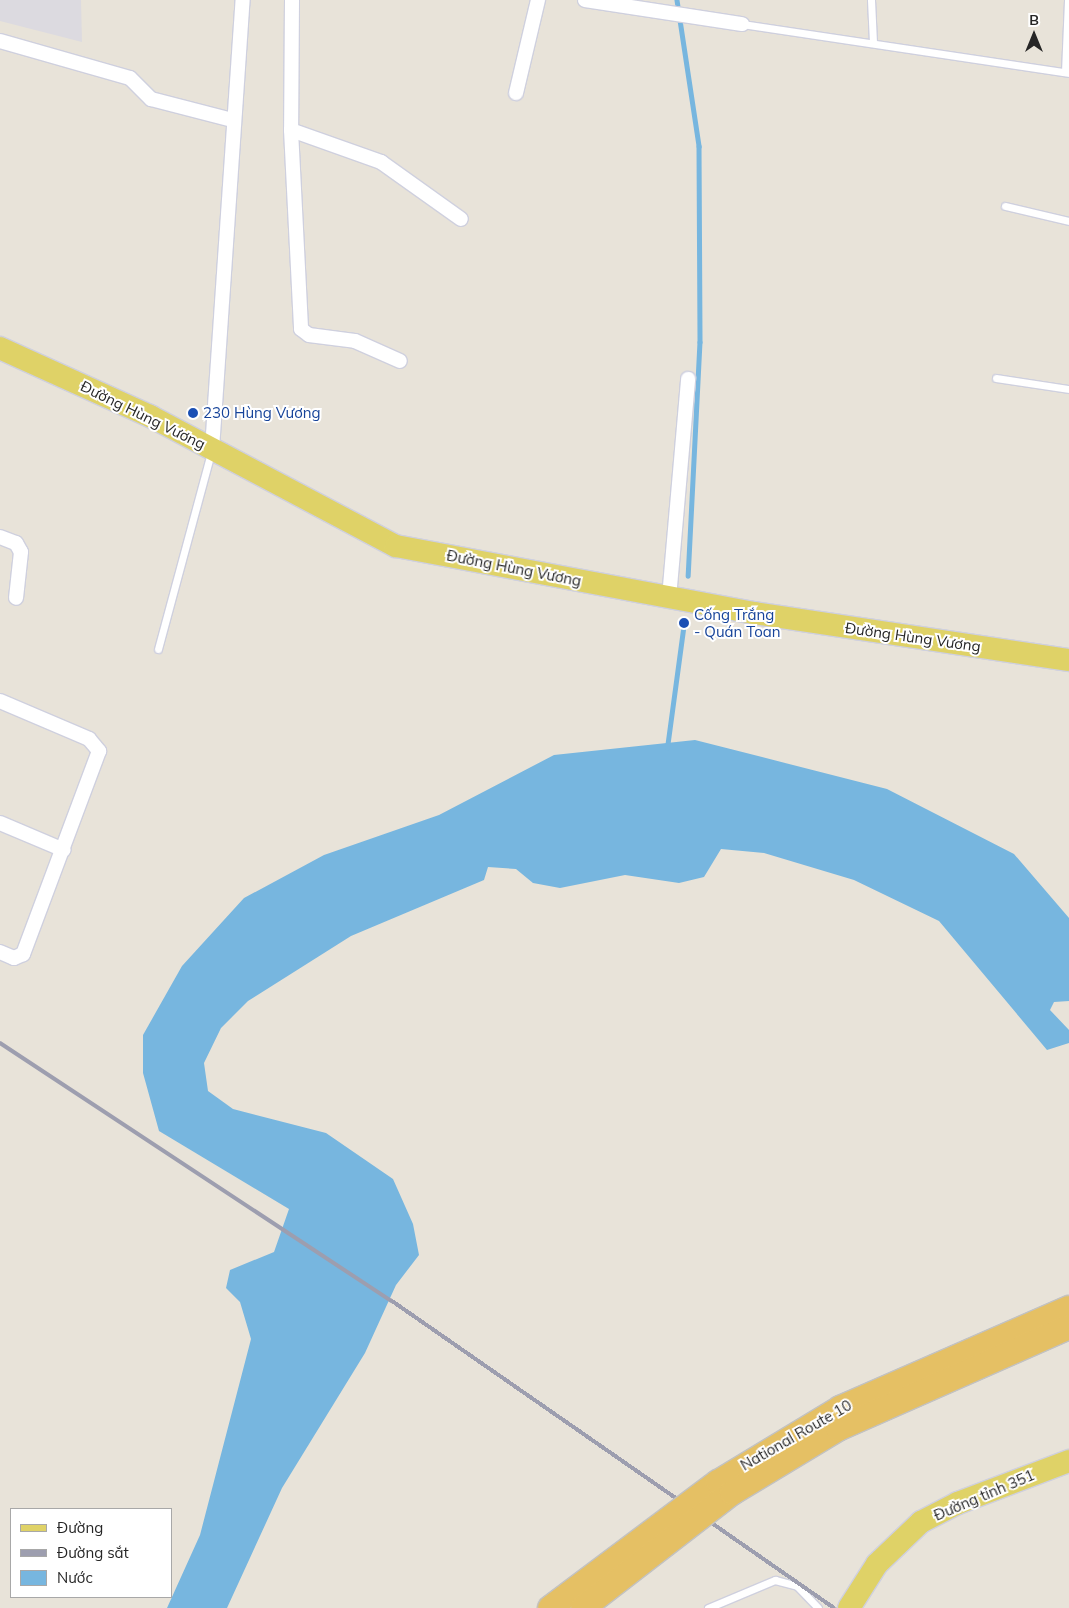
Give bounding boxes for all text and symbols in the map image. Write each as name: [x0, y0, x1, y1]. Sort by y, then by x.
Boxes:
north arrow: [1009, 10, 1059, 60]
text: B: [1029, 11, 1039, 29]
street label: Đường Hùng Vương: [78, 377, 208, 453]
place label: 230 Hùng Vương: [203, 404, 321, 422]
marker: 230 Hùng Vương: [187, 407, 199, 419]
street label: Đường Hùng Vương: [445, 546, 583, 590]
place label: Cống Trắng - Quán Toan: [694, 605, 781, 640]
marker: Cống Trắng - Quán Toan: [678, 617, 690, 629]
street label: Đường Hùng Vương: [844, 619, 982, 655]
street label: National Route 10: [737, 1396, 855, 1474]
street label: Đường tỉnh 351: [931, 1466, 1037, 1524]
legend: [10, 1508, 172, 1598]
text: Đường: [57, 1518, 103, 1537]
text: Đường sắt: [57, 1543, 129, 1562]
text: Nước: [57, 1568, 93, 1587]

